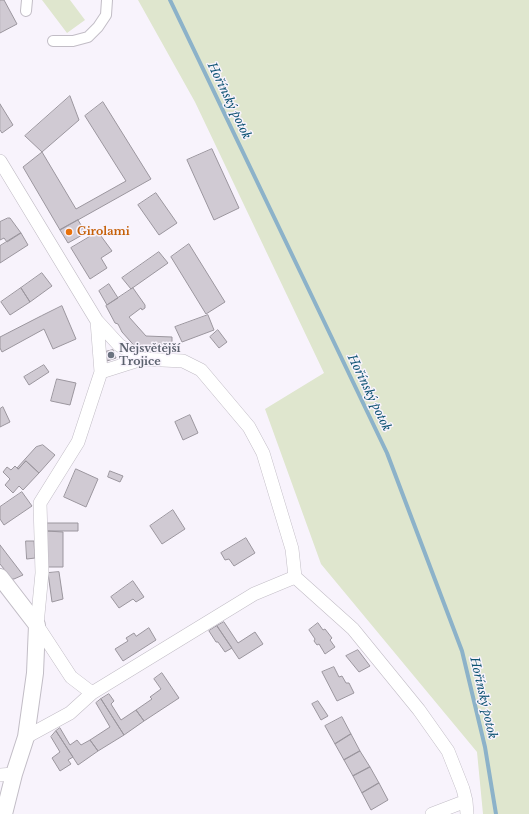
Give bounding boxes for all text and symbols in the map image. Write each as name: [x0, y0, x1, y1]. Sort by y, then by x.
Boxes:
water label: Hořínský potok: [204, 60, 254, 142]
place label: Girolami: [77, 225, 130, 239]
marker: Girolami: [64, 227, 74, 237]
place label: Nejsvětější Trojice: [119, 342, 181, 368]
marker: Nejsvětější Trojice: [106, 350, 116, 360]
water label: Hořínský potok: [344, 352, 394, 434]
water label: Hořínský potok: [467, 656, 499, 740]

